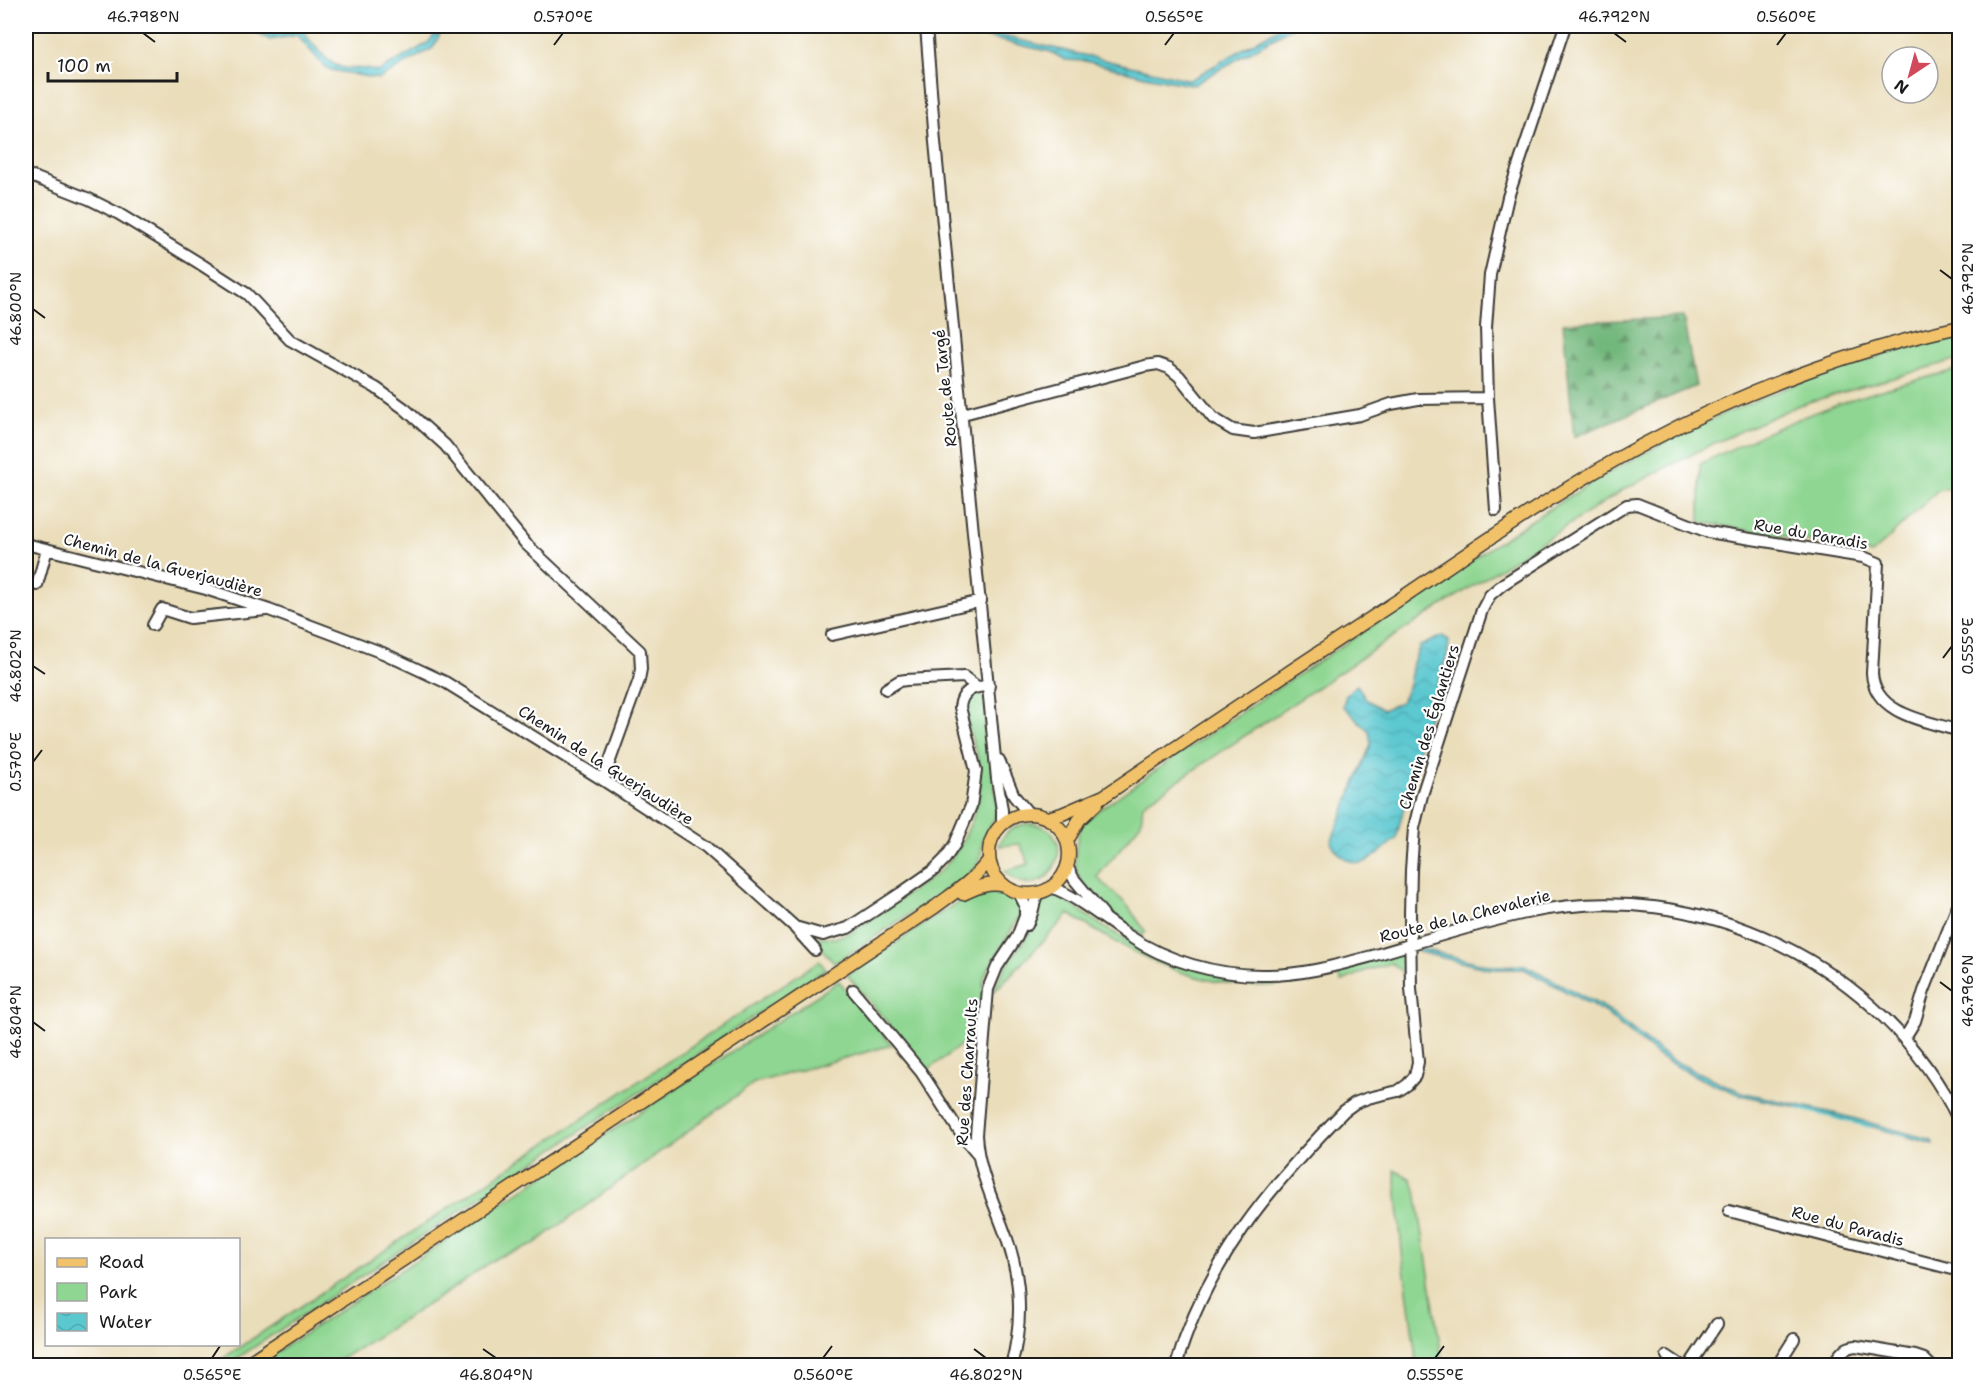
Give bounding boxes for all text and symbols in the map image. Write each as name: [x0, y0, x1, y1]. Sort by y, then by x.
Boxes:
text: 46.798°N: [107, 7, 179, 27]
text: 0.570°E: [533, 7, 593, 27]
text: 0.565°E: [1145, 7, 1203, 27]
text: 46.792°N: [1578, 7, 1650, 27]
text: 0.560°E: [1756, 7, 1816, 27]
scale bar: [48, 45, 177, 83]
north arrow: [1880, 45, 1940, 105]
text: 100 m: [57, 54, 111, 78]
text: N: [1890, 75, 1913, 99]
text: 46.792°N: [1958, 243, 1978, 315]
text: 46.800°N: [6, 272, 26, 346]
street label: Route de Targé: [928, 328, 962, 448]
street label: Rue du Paradis: [1752, 514, 1870, 554]
street label: Chemin de la Guerjaudière: [61, 528, 265, 602]
text: 0.555°E: [1958, 617, 1978, 675]
text: 46.802°N: [6, 629, 26, 703]
street label: Chemin des Églantiers: [1394, 642, 1464, 812]
street label: Chemin de la Guerjaudière: [514, 700, 698, 830]
text: 0.570°E: [6, 732, 26, 792]
street label: Route de la Chevalerie: [1377, 885, 1553, 947]
text: 46.796°N: [1958, 955, 1978, 1027]
text: 46.804°N: [6, 985, 26, 1059]
street label: Rue des Charraults: [951, 997, 983, 1146]
street label: Rue du Paradis: [1789, 1201, 1907, 1251]
legend: [45, 1238, 240, 1346]
text: Road: [99, 1250, 144, 1274]
text: Park: [99, 1280, 138, 1304]
text: Water: [99, 1310, 152, 1334]
text: 0.565°E: [183, 1365, 241, 1385]
text: 46.804°N: [459, 1365, 533, 1385]
text: 0.560°E: [793, 1365, 853, 1385]
text: 46.802°N: [949, 1365, 1023, 1385]
text: 0.555°E: [1406, 1365, 1464, 1385]

